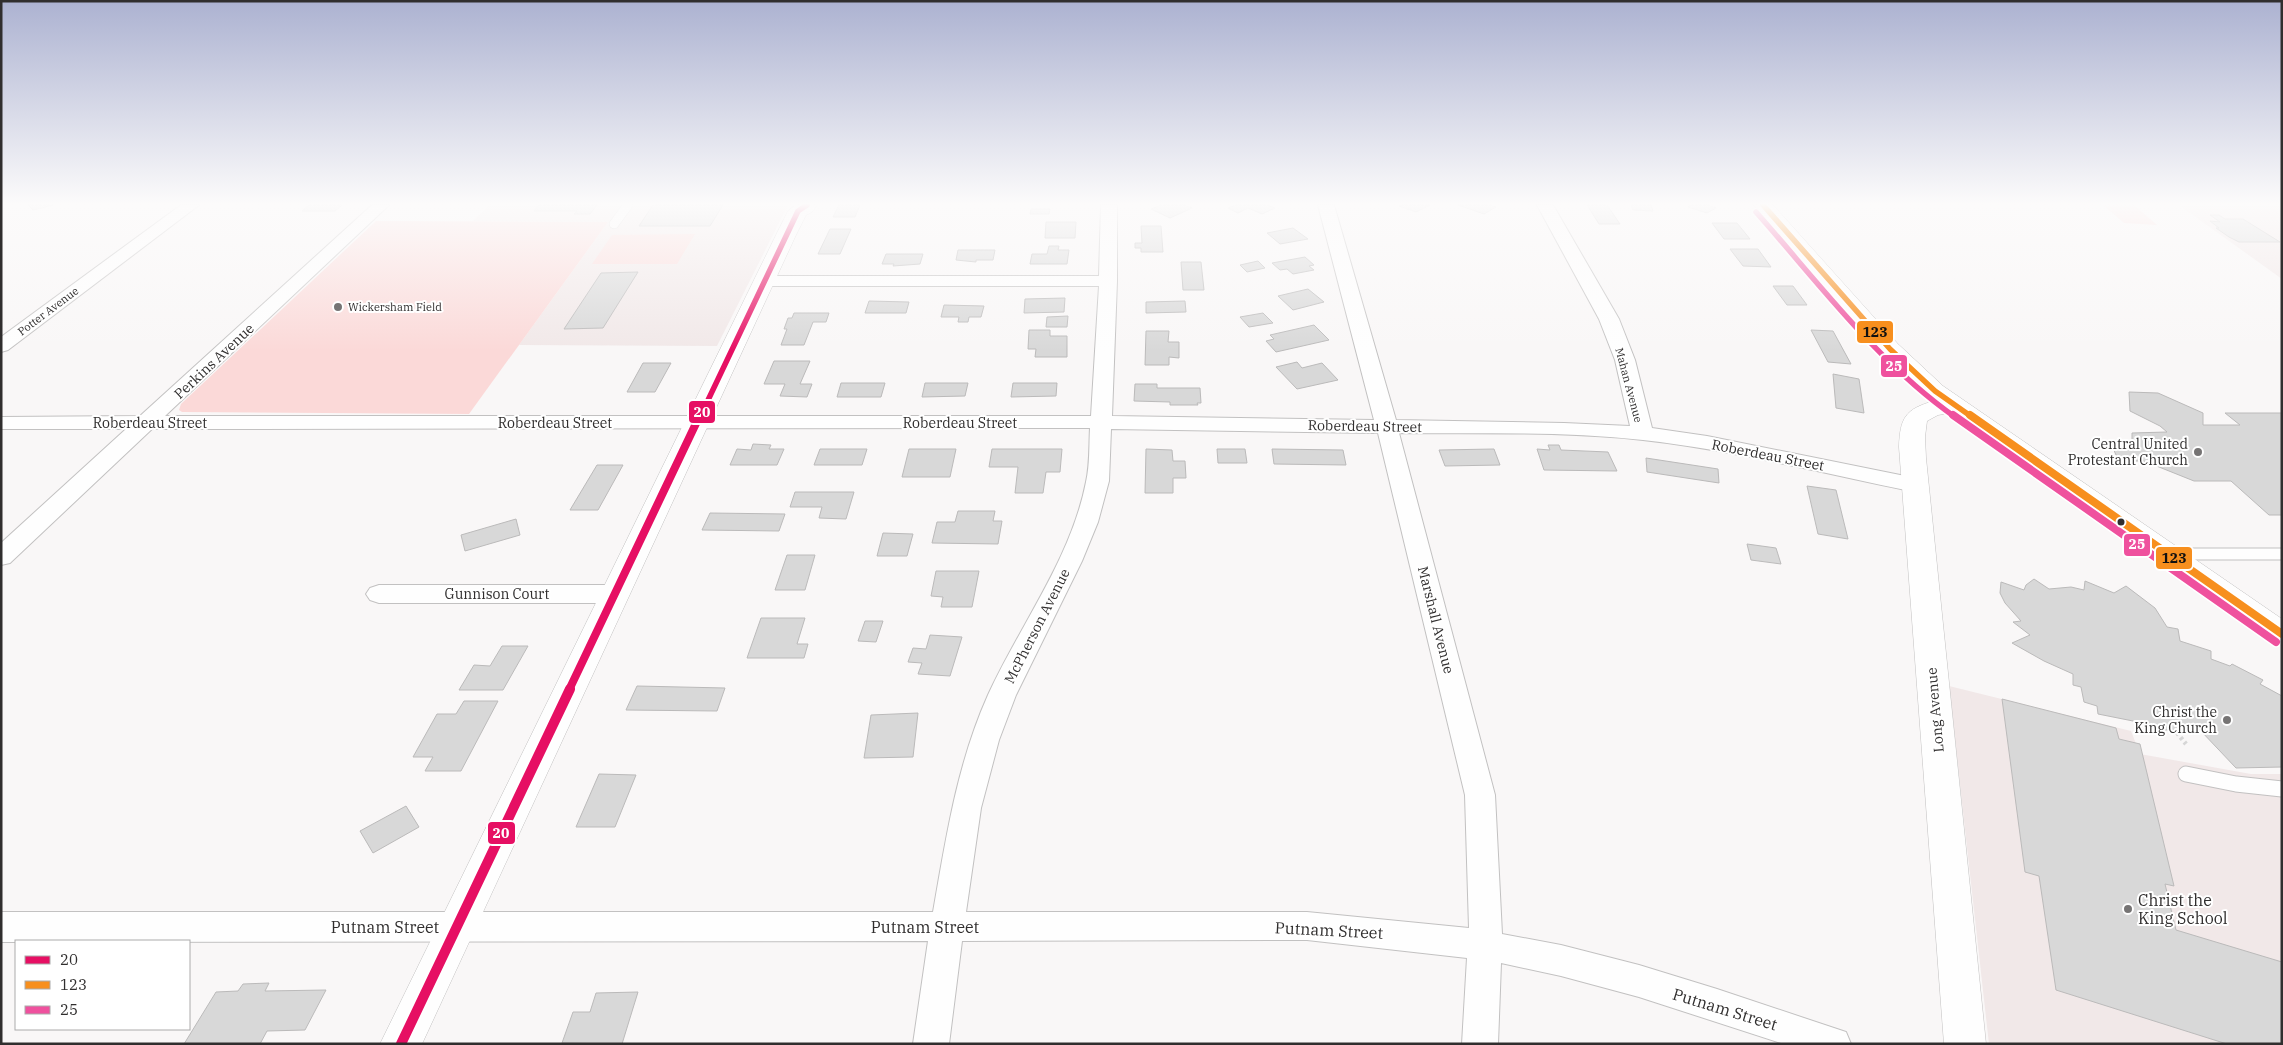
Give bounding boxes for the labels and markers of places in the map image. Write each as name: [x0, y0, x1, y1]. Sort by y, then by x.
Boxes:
place label: Wickersham Field: [348, 300, 442, 314]
marker: Wickersham Field: [332, 301, 344, 313]
place label: Central United Protestant Church: [2068, 435, 2188, 469]
marker: Central United Protestant Church: [2192, 446, 2204, 458]
unlabelled marker: [2116, 517, 2126, 527]
place label: Christ the King Church: [2134, 703, 2217, 737]
marker: Christ the King Church: [2221, 714, 2233, 726]
place label: Christ the King School: [2138, 890, 2228, 928]
marker: Christ the King School: [2122, 903, 2134, 915]

